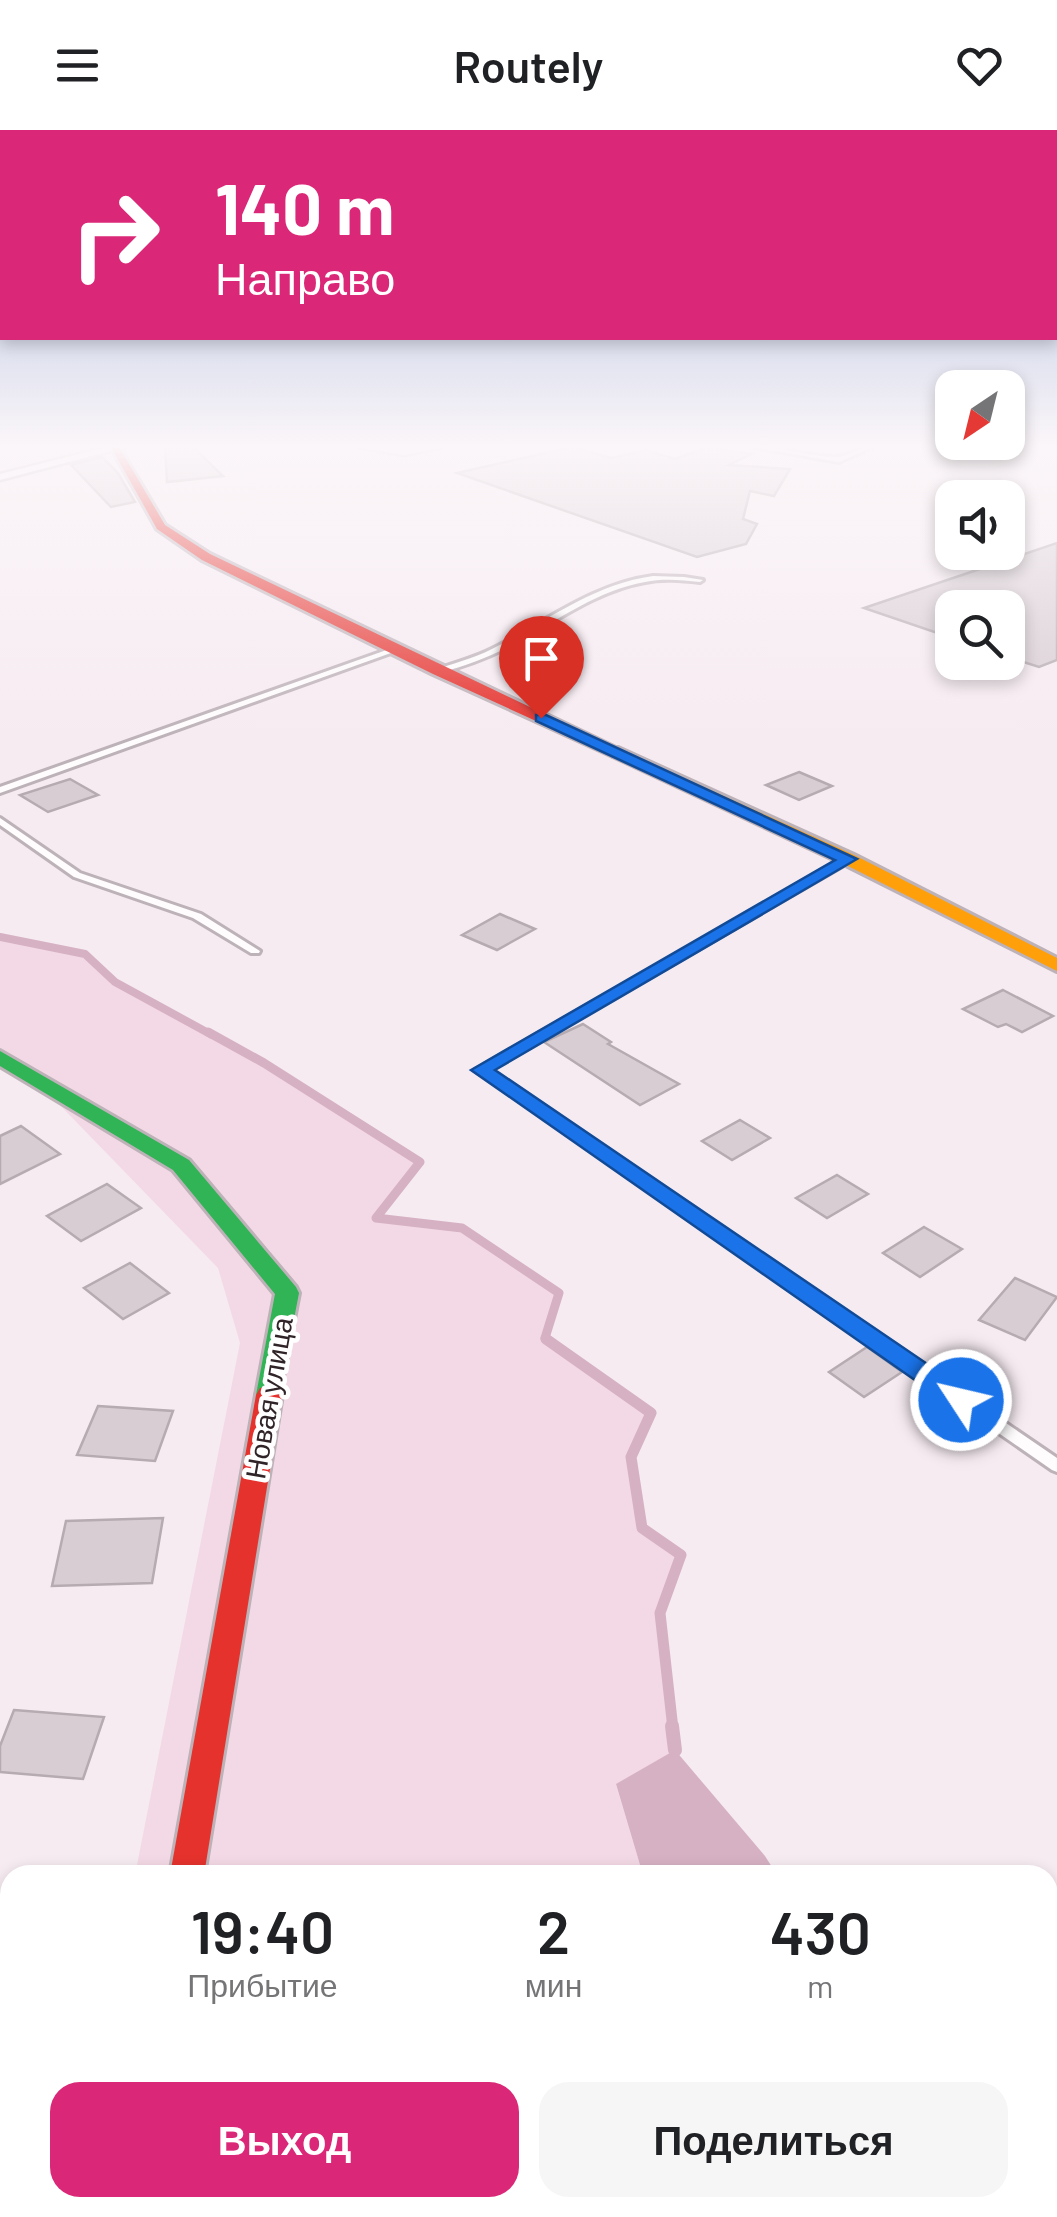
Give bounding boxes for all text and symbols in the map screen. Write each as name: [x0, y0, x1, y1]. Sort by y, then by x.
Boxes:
icon: menu: [50, 38, 105, 93]
text: Routely: [453, 38, 604, 92]
icon: heart: [952, 38, 1007, 93]
text: 140 m: [215, 165, 394, 249]
icon: right: [50, 170, 180, 300]
text: Направо: [215, 250, 395, 304]
north arrow: [935, 370, 1025, 460]
map controls: [935, 370, 1025, 680]
button: sound: [935, 480, 1025, 570]
button: search: [935, 590, 1025, 680]
pin: [499, 616, 584, 719]
icon: arrive: [514, 631, 569, 686]
street label: Новая улица: [237, 1314, 299, 1481]
position arrow: [909, 1348, 1013, 1452]
text: 19:40: [191, 1894, 334, 1966]
text: 2: [537, 1894, 570, 1966]
text: 430: [770, 1895, 871, 1967]
text: Прибытие: [187, 1965, 338, 2003]
text: мин: [525, 1965, 582, 2003]
text: m: [807, 1966, 833, 2004]
button: Выход: [50, 2082, 519, 2197]
button: Поделиться: [539, 2082, 1008, 2197]

